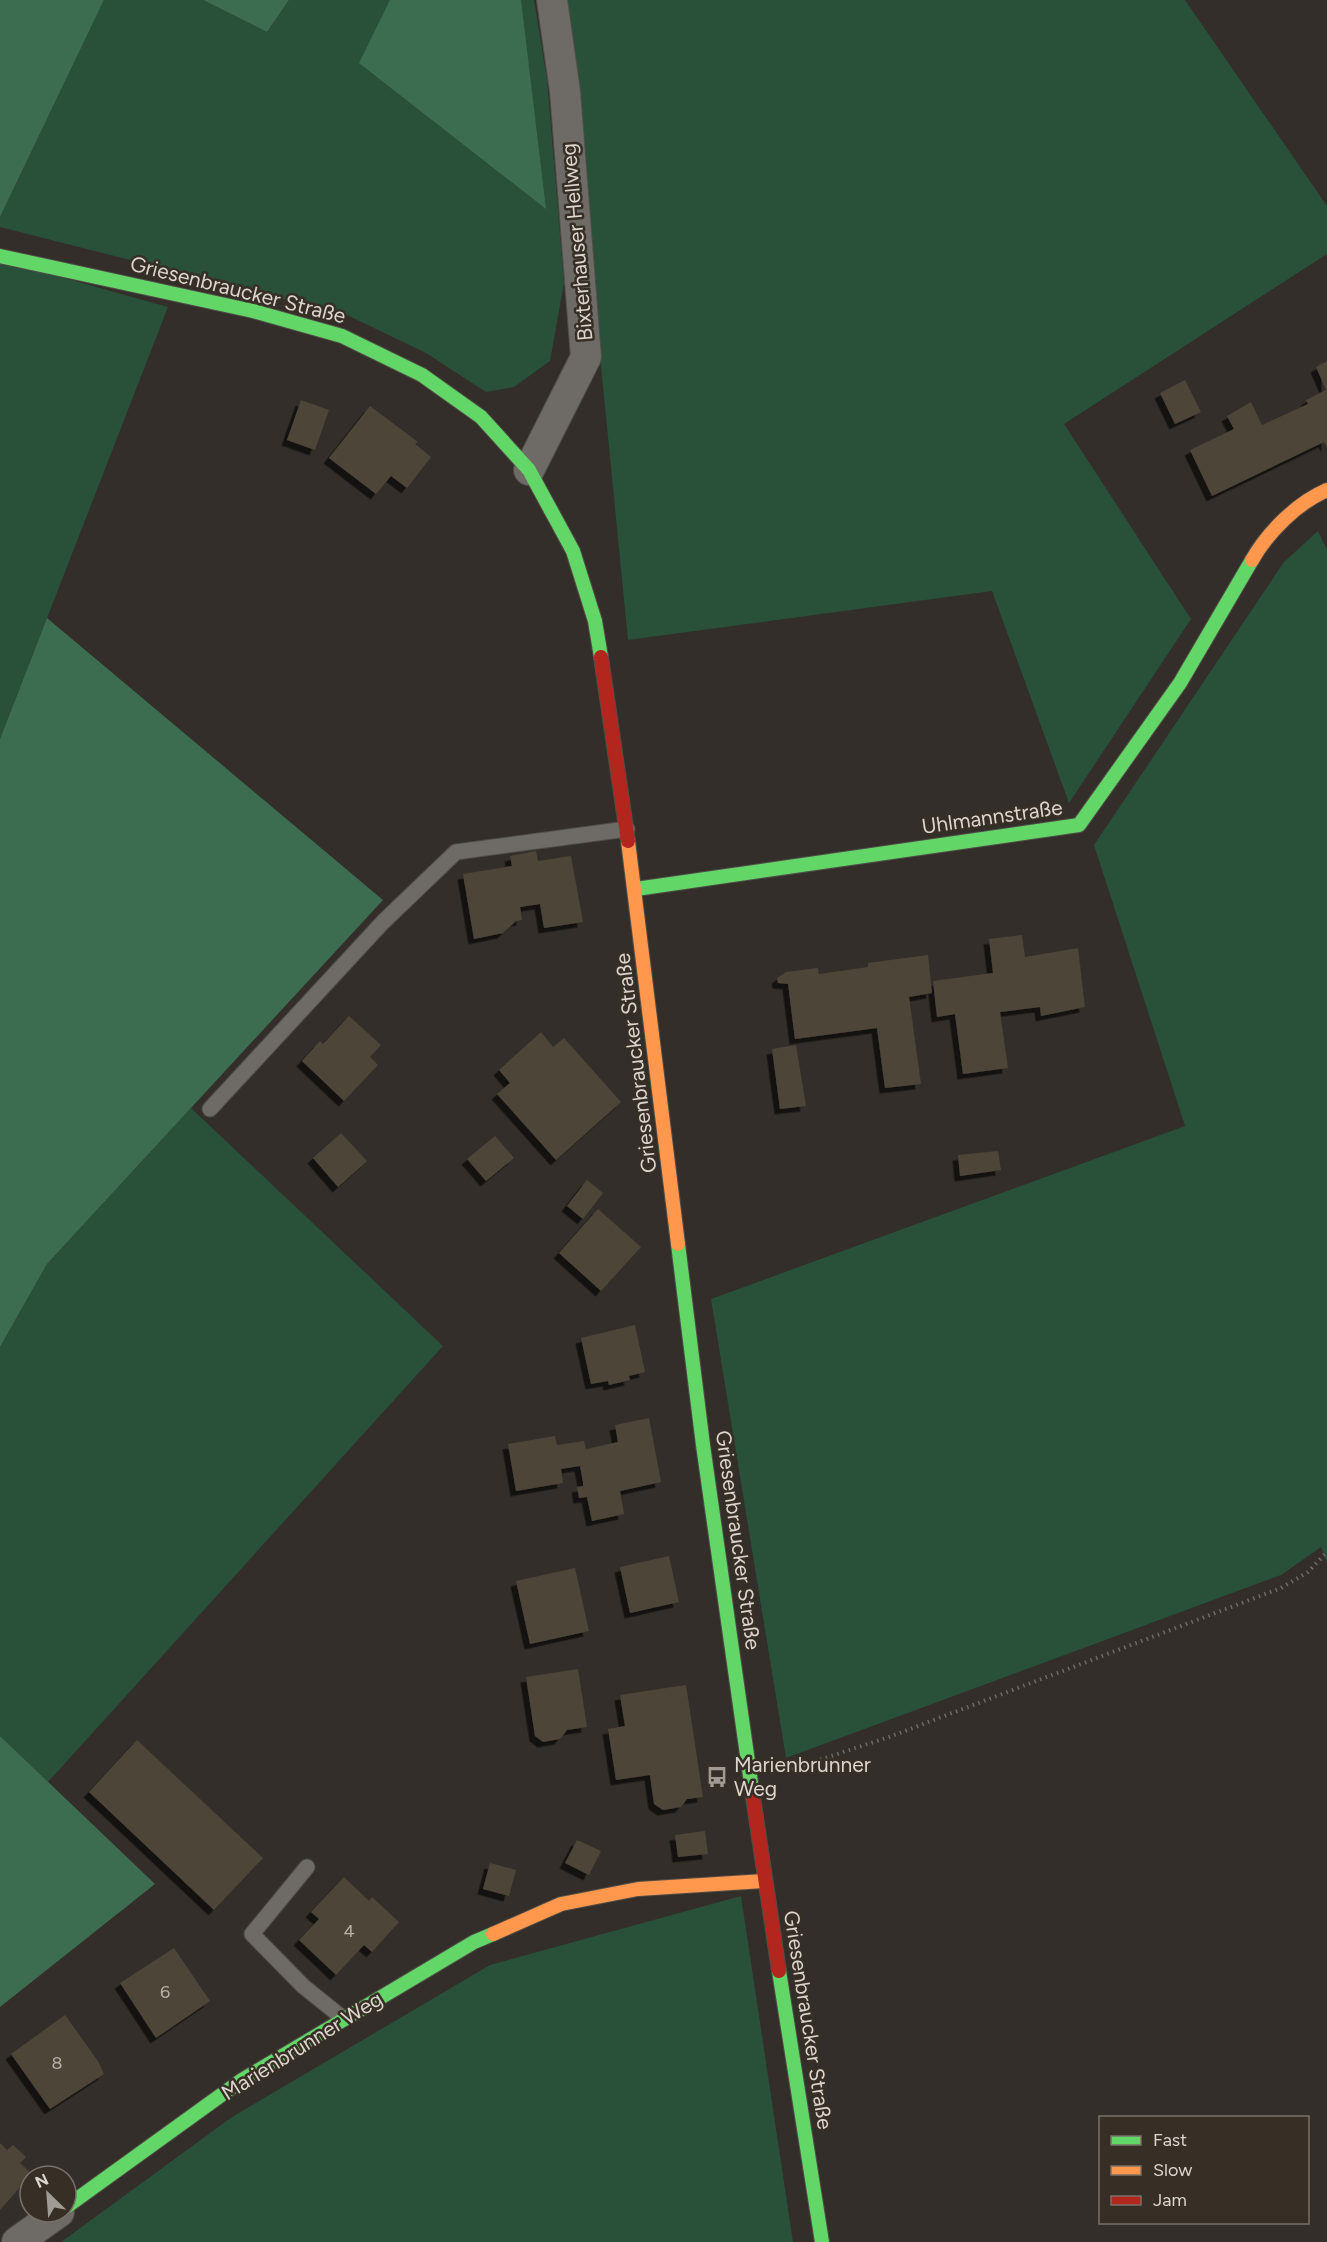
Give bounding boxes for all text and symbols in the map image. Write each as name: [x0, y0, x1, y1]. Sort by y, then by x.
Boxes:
street label: Bixterhauser Hellweg: [555, 142, 598, 342]
street label: Griesenbraucker Straße: [128, 251, 348, 328]
street label: Uhlmannstraße: [920, 794, 1064, 839]
street label: Griesenbraucker Straße: [610, 952, 661, 1174]
street label: Griesenbraucker Straße: [711, 1429, 766, 1651]
place label: Marienbrunner Weg: [734, 1752, 871, 1801]
bus stop icon: Marienbrunner Weg: [705, 1765, 729, 1789]
street label: Griesenbraucker Straße: [779, 1909, 838, 2131]
house number: 4: [343, 1920, 355, 1942]
house number: 6: [160, 1981, 170, 2003]
street label: Marienbrunner Weg: [217, 1986, 387, 2105]
house number: 8: [51, 2052, 63, 2074]
legend: [1099, 2116, 1309, 2224]
text: Fast: [1153, 2129, 1187, 2151]
text: Slow: [1153, 2159, 1192, 2181]
north arrow: [18, 2164, 78, 2224]
text: N: [32, 2170, 51, 2192]
text: Jam: [1153, 2189, 1187, 2211]

